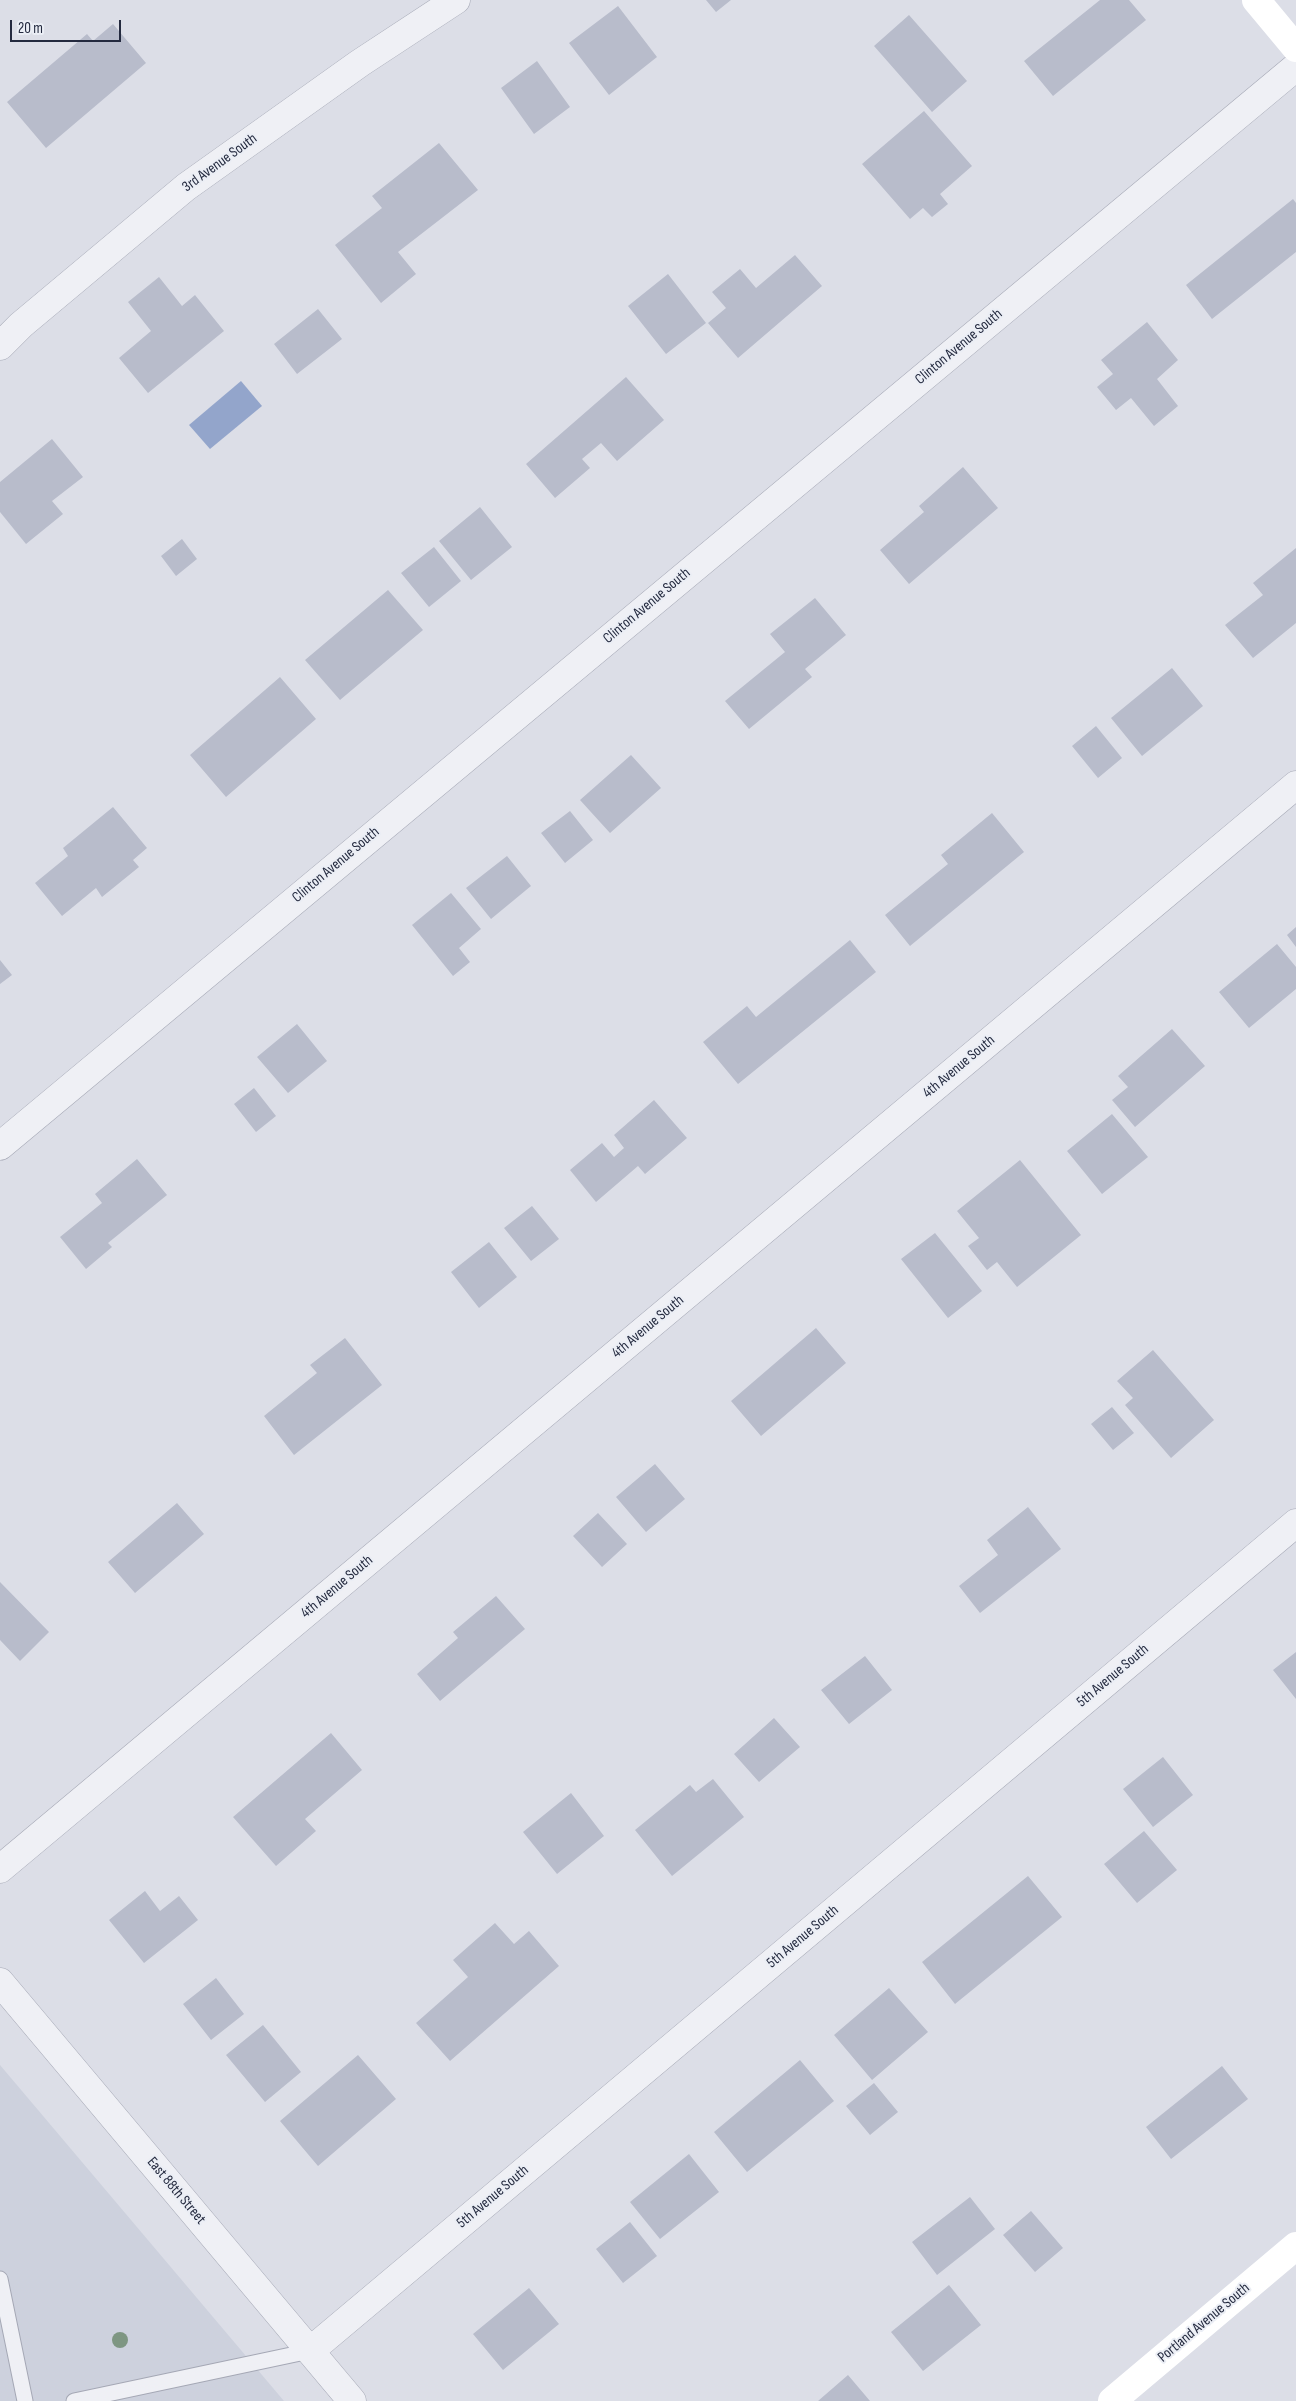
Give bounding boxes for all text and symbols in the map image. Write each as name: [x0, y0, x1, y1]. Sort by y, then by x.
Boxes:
scale bar: [12, 10, 124, 42]
text: 20 m: [18, 19, 43, 38]
street label: 3rd Avenue South: [179, 130, 261, 196]
street label: Clinton Avenue South: [912, 305, 1006, 389]
street label: Clinton Avenue South: [600, 564, 694, 648]
street label: Clinton Avenue South: [289, 823, 383, 907]
street label: 4th Avenue South: [919, 1032, 999, 1102]
street label: 4th Avenue South: [608, 1292, 688, 1362]
street label: 4th Avenue South: [297, 1552, 377, 1622]
street label: 5th Avenue South: [1073, 1641, 1153, 1711]
street label: 5th Avenue South: [763, 1902, 843, 1972]
street label: East 88th Street: [143, 2154, 209, 2228]
street label: 5th Avenue South: [453, 2162, 533, 2232]
street label: Portland Avenue South: [1154, 2279, 1254, 2367]

